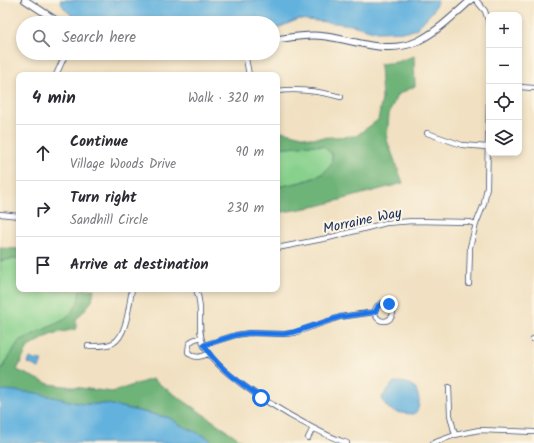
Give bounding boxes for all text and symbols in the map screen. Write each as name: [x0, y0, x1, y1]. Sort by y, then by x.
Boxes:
map controls: [486, 12, 522, 156]
button: +: [486, 12, 522, 48]
search box: [16, 16, 280, 60]
text: Search here: [62, 26, 136, 50]
icon: search: [30, 27, 52, 49]
button: −: [486, 48, 522, 84]
button: locate: [486, 84, 522, 120]
text: 4 min: [32, 85, 76, 112]
text: Walk · 320 m: [188, 88, 264, 109]
button: layers: [486, 120, 522, 156]
text: Continue: [70, 130, 128, 154]
icon: ahead: [32, 142, 54, 164]
text: 90 m: [236, 142, 264, 163]
text: Village Woods Drive: [70, 154, 176, 175]
text: Turn right: [70, 186, 137, 210]
icon: right: [32, 198, 54, 220]
text: 230 m: [227, 198, 264, 219]
street label: Morraine Way: [321, 202, 404, 240]
text: Sandhill Circle: [70, 210, 148, 231]
text: Arrive at destination: [70, 253, 209, 277]
icon: arrive: [32, 254, 54, 276]
route end: [380, 295, 398, 313]
route start: [252, 389, 270, 407]

